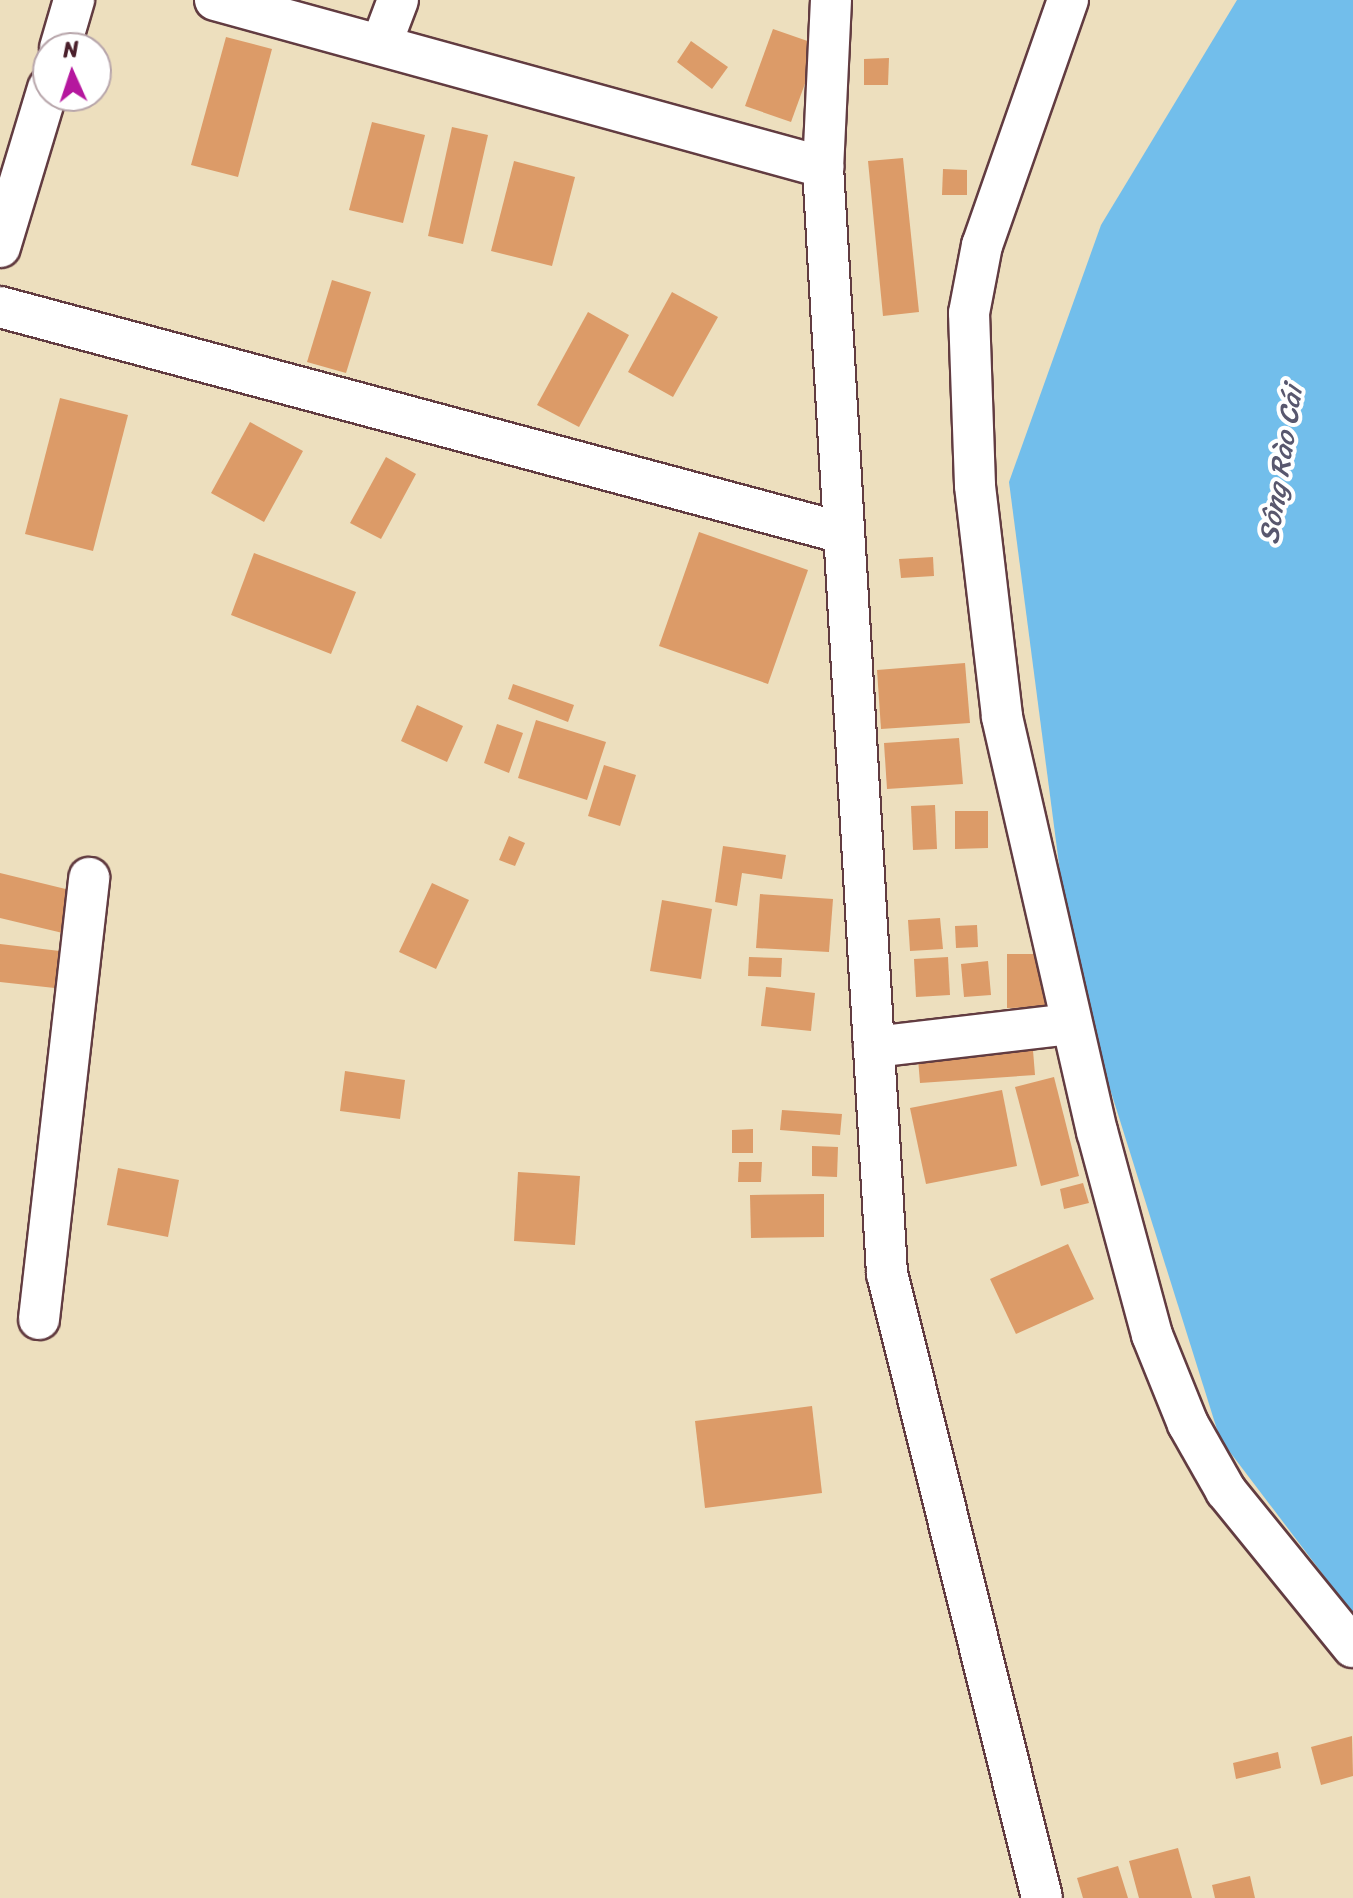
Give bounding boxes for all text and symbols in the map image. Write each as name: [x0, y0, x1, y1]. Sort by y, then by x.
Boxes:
text: N: [62, 30, 79, 69]
north arrow: [32, 32, 112, 112]
water label: Sông Rào Cái: [1252, 383, 1310, 547]

